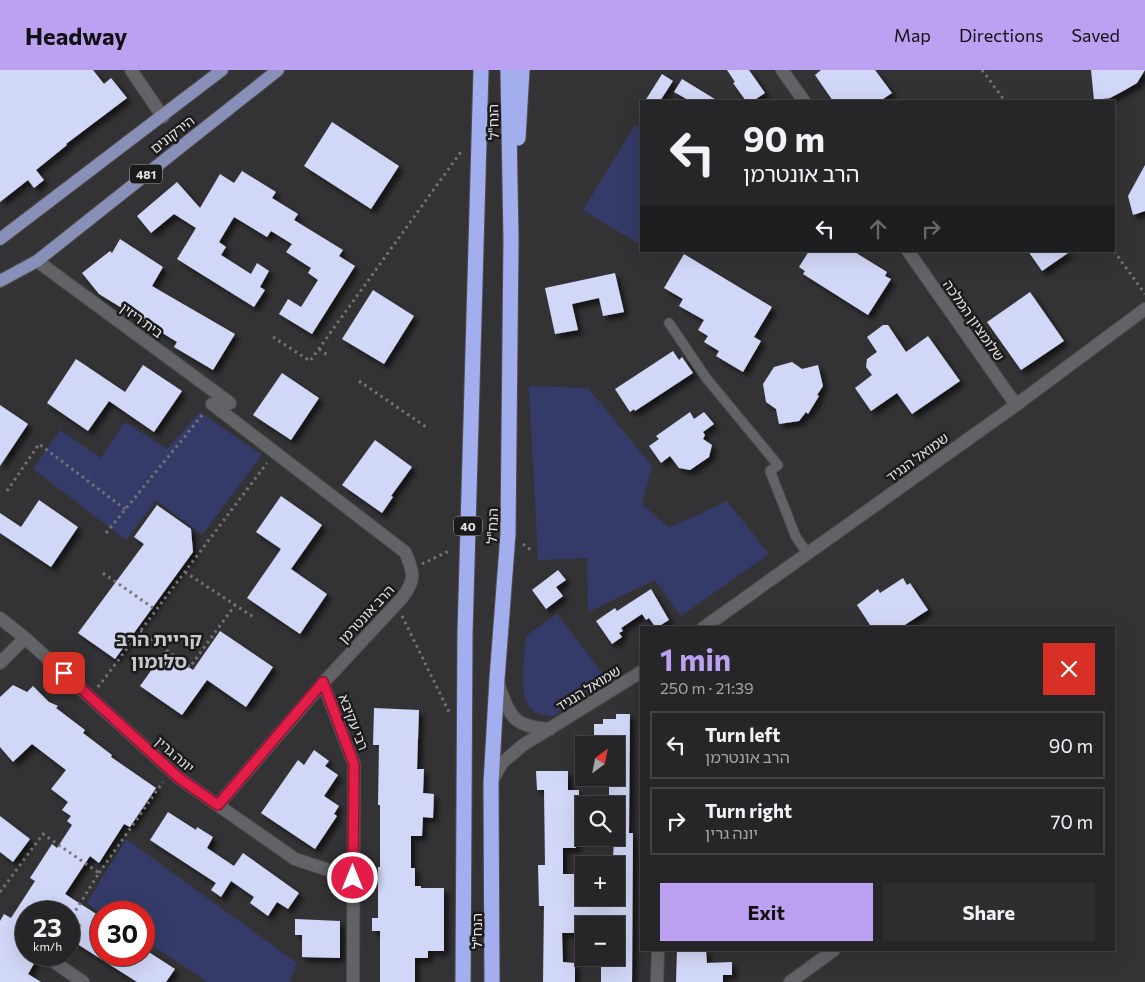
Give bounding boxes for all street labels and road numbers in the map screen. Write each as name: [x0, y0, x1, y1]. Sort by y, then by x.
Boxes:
street label: הנח"ל: [484, 104, 502, 140]
street label: הירקונים: [147, 111, 197, 157]
road number: 481: [130, 165, 162, 184]
street label: שלומציון המלכה: [940, 276, 1008, 364]
street label: בית ריזין: [117, 299, 167, 341]
street label: שמואל הנגיד: [882, 429, 952, 485]
street label: הנח"ל: [483, 508, 501, 544]
road number: 40: [454, 516, 482, 536]
street label: הרב אונטרמן: [335, 581, 397, 647]
street label: שמואל הנגיד: [553, 661, 623, 715]
street label: רבי עקיבא: [336, 692, 372, 752]
street label: יונה גרין: [152, 732, 198, 776]
street label: הנח"ל: [468, 913, 485, 949]

